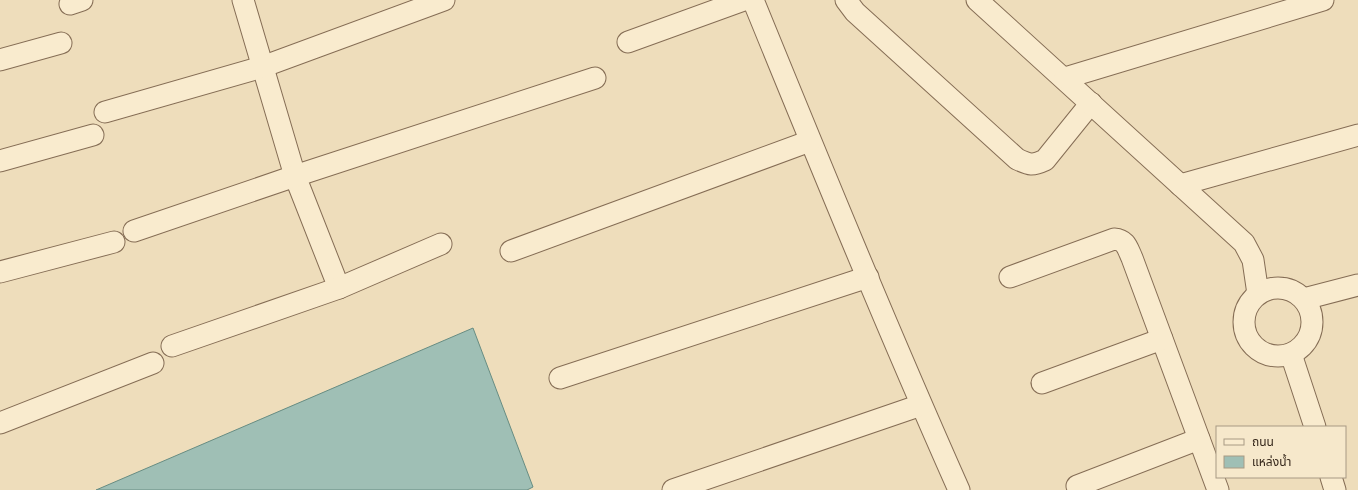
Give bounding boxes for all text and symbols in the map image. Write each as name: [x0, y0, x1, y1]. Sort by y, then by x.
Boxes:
legend: [1216, 426, 1346, 478]
text: ถนน: [1252, 435, 1274, 449]
text: แหล่งน้ำ: [1252, 453, 1291, 469]

